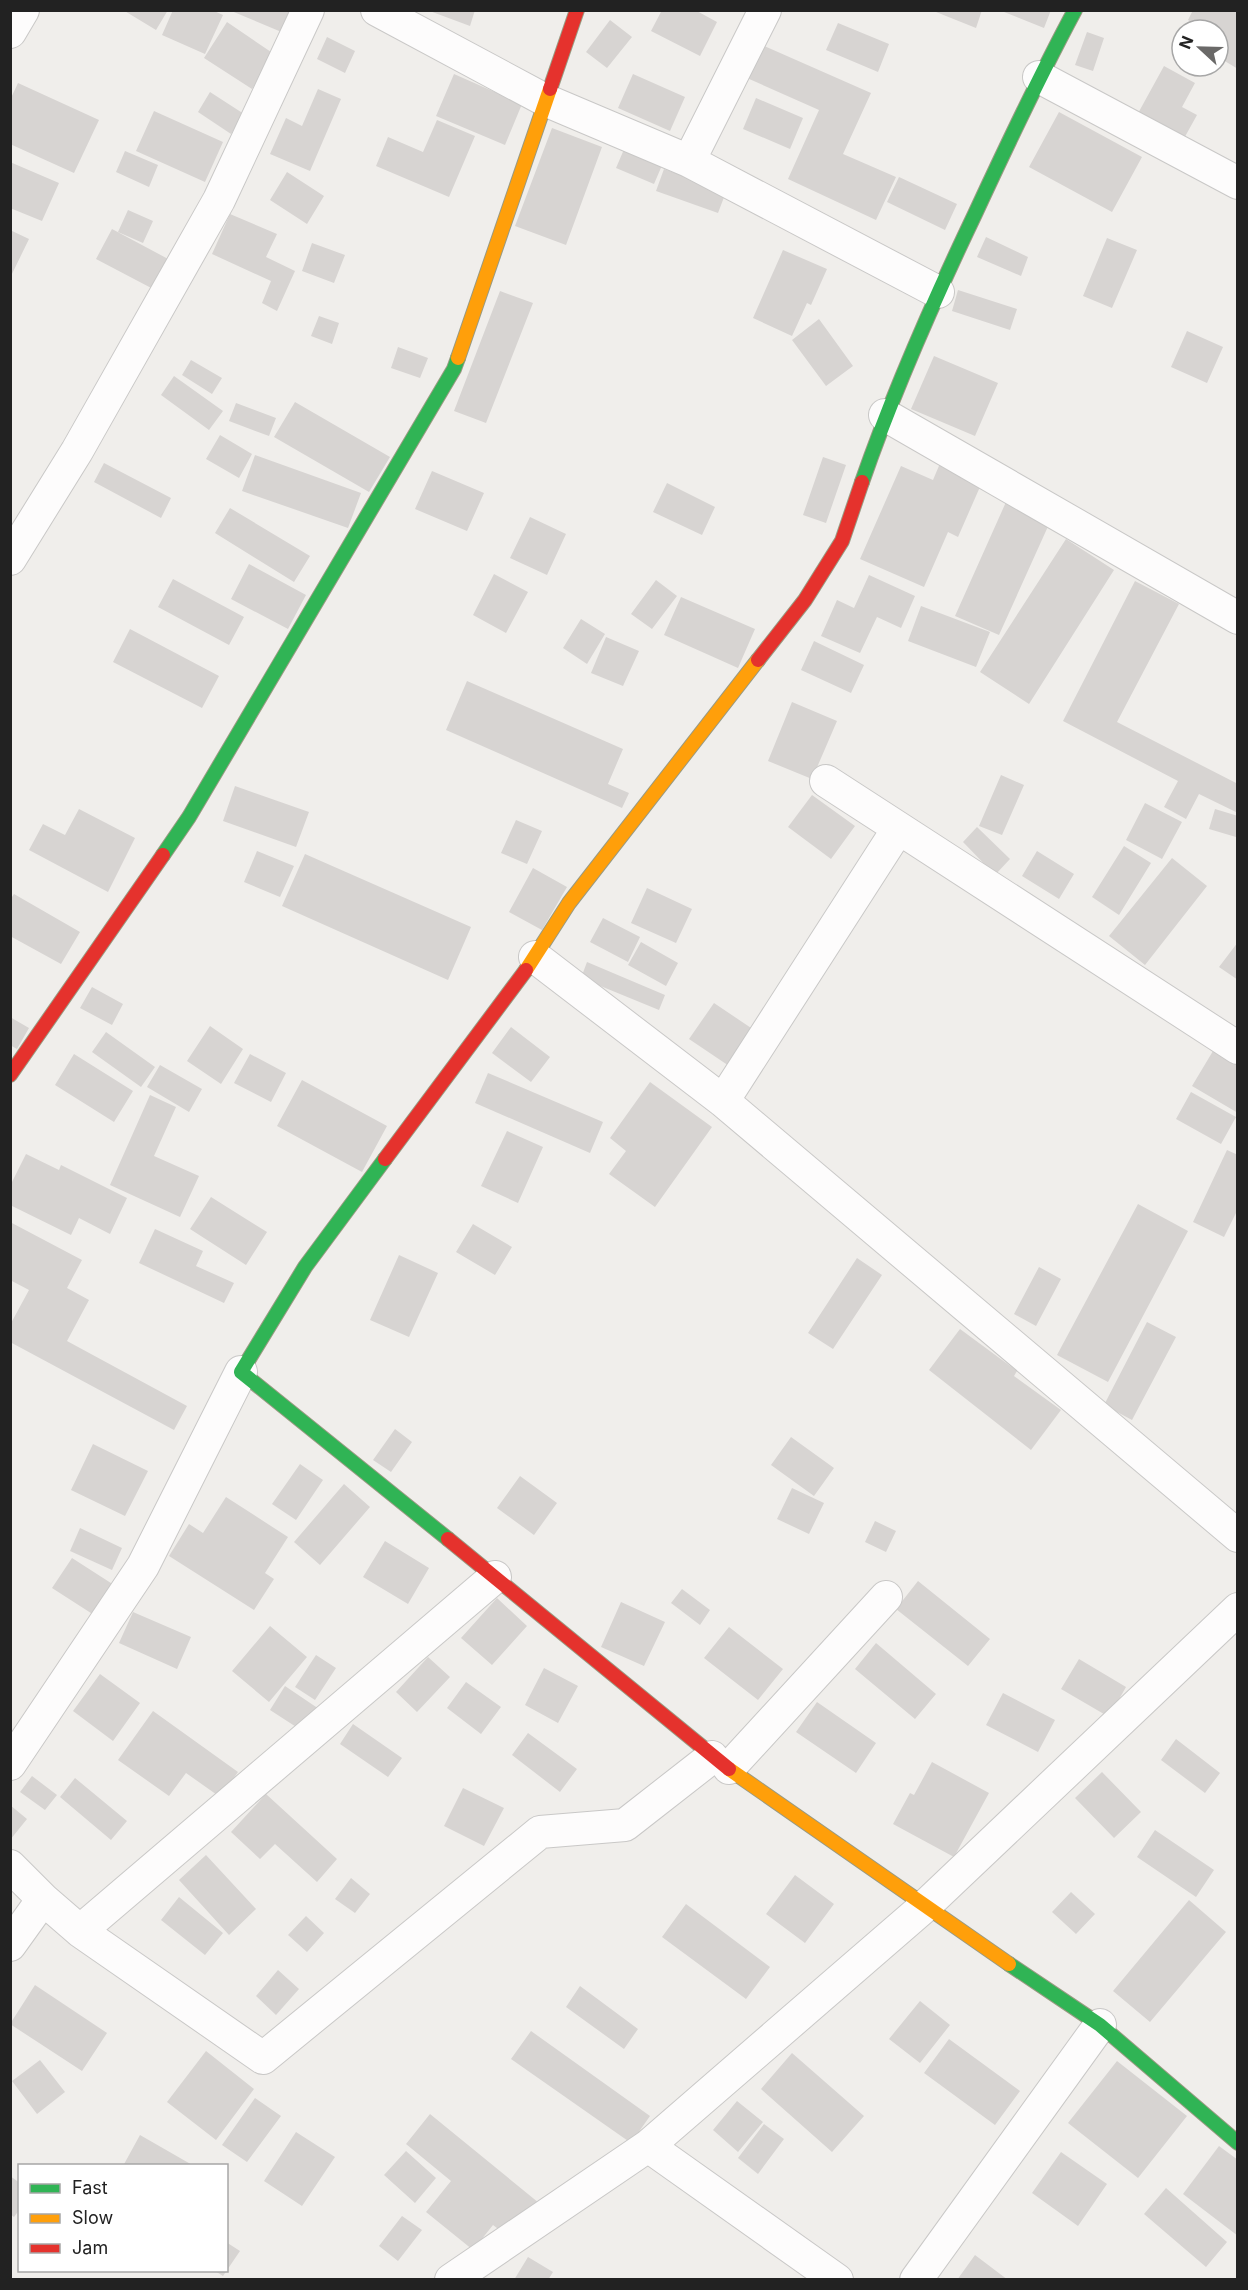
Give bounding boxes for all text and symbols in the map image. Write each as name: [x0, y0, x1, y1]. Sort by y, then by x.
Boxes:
north arrow: [1170, 18, 1230, 78]
text: N: [1175, 33, 1198, 52]
legend: [18, 2164, 228, 2272]
text: Fast: [72, 2177, 108, 2198]
text: Slow: [72, 2207, 113, 2228]
text: Jam: [72, 2237, 108, 2258]

